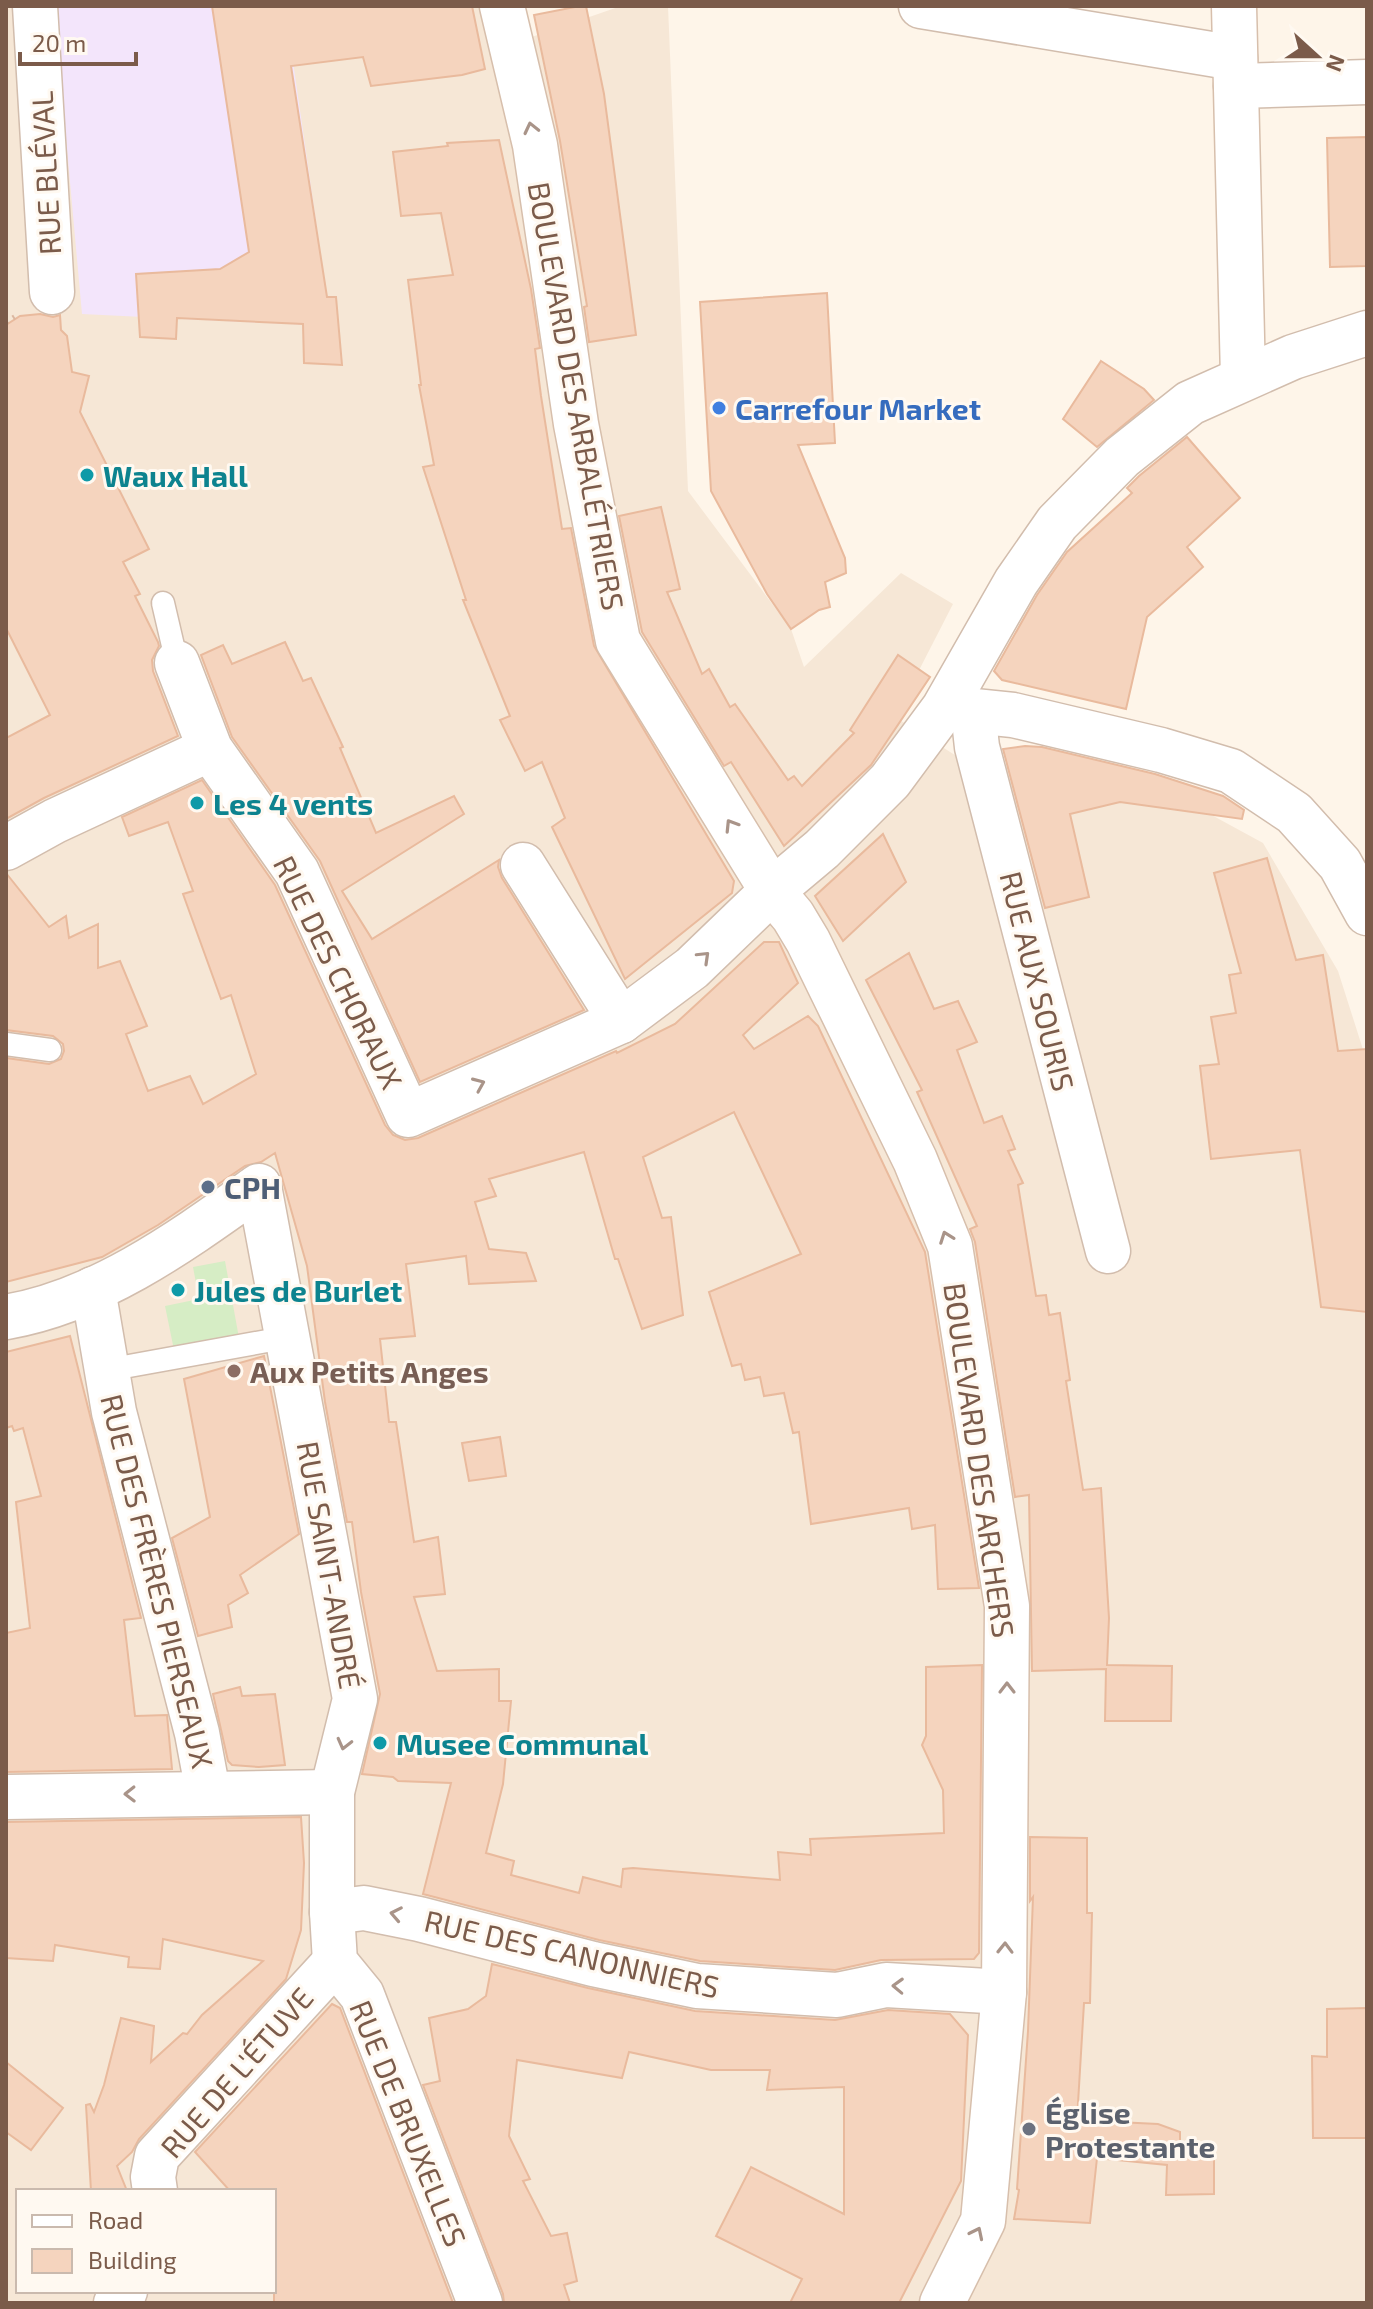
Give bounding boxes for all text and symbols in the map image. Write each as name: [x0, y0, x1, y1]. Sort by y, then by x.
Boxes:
scale bar: [20, 16, 136, 66]
north arrow: [1277, 16, 1357, 96]
text: 20 m: [32, 28, 86, 57]
text: N: [1322, 51, 1352, 76]
street label: RUE BLÉVAL: [23, 90, 67, 256]
one-way arrow: [523, 122, 540, 135]
street label: BOULEVARD DES ARBALÉTRIERS: [522, 179, 632, 613]
place label: Carrefour Market: [735, 390, 981, 426]
marker: Carrefour Market: [710, 399, 728, 417]
place label: Waux Hall: [103, 457, 248, 493]
marker: Waux Hall: [78, 466, 96, 484]
place label: Les 4 vents: [213, 785, 373, 821]
marker: Les 4 vents: [188, 794, 206, 812]
one-way arrow: [726, 819, 741, 833]
street label: RUE DES CHORAUX: [267, 850, 411, 1094]
street label: RUE AUX SOURIS: [993, 868, 1083, 1094]
one-way arrow: [695, 951, 709, 966]
one-way arrow: [471, 1077, 485, 1093]
place label: CPH: [224, 1169, 281, 1205]
marker: CPH: [199, 1178, 217, 1196]
one-way arrow: [939, 1231, 956, 1245]
place label: Jules de Burlet: [194, 1272, 402, 1308]
street label: BOULEVARD DES ARCHERS: [937, 1280, 1023, 1640]
marker: Jules de Burlet: [169, 1281, 187, 1299]
place label: Aux Petits Anges: [250, 1353, 489, 1389]
marker: Aux Petits Anges: [225, 1362, 243, 1380]
street label: RUE DES FRÈRES PIERSEAUX: [94, 1390, 222, 1772]
street label: RUE SAINT-ANDRÉ: [290, 1438, 370, 1692]
one-way arrow: [998, 1681, 1016, 1694]
place label: Musee Communal: [396, 1725, 649, 1761]
marker: Musee Communal: [371, 1734, 389, 1752]
one-way arrow: [336, 1737, 353, 1750]
one-way arrow: [123, 1785, 136, 1803]
street label: RUE DES CANONNIERS: [421, 1902, 723, 2004]
one-way arrow: [389, 1907, 403, 1924]
one-way arrow: [996, 1941, 1014, 1954]
one-way arrow: [891, 1977, 904, 1994]
street label: RUE DE L'ÉTUVE: [152, 1980, 320, 2164]
street label: RUE DE BRUXELLES: [343, 1995, 475, 2251]
place label: Église Protestante: [1045, 2094, 1216, 2164]
marker: Église Protestante: [1020, 2120, 1038, 2138]
legend: [16, 2189, 276, 2293]
text: Road: [88, 2205, 143, 2234]
one-way arrow: [967, 2227, 983, 2242]
text: Building: [88, 2245, 177, 2274]

